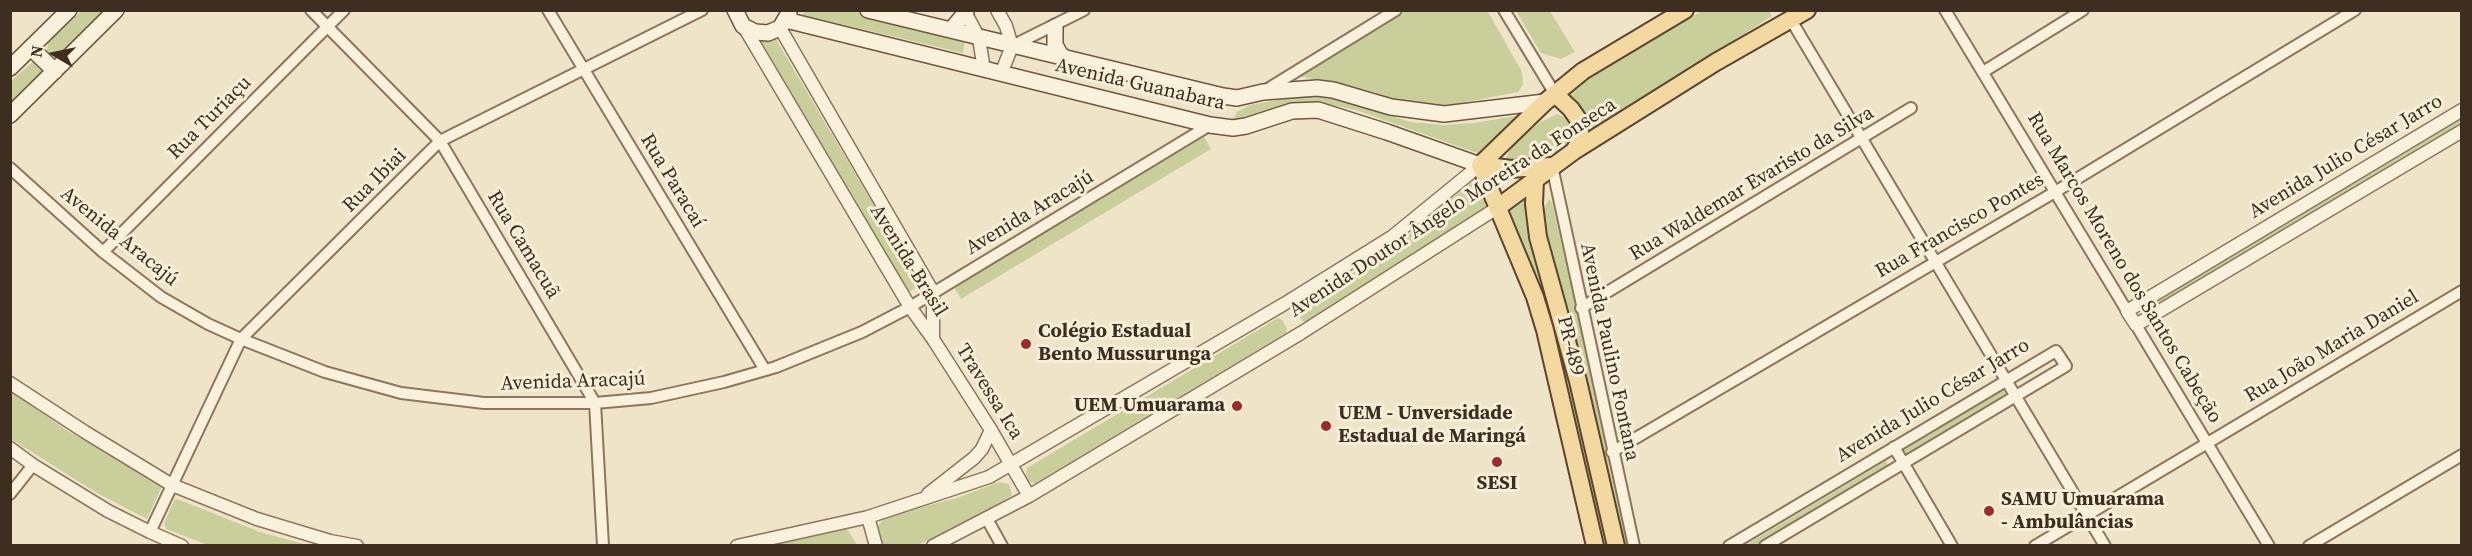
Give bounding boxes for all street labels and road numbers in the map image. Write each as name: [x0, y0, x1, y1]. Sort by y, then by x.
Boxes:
street label: Avenida Guanabara: [1053, 54, 1227, 116]
street label: Rua Turiaçu: [163, 71, 257, 165]
street label: Avenida Julio César Jarro: [2245, 90, 2447, 224]
street label: Avenida Doutor Ângelo Moreira da Fonseca: [1285, 93, 1621, 323]
street label: Rua Waldemar Evaristo da Silva: [1626, 101, 1878, 267]
street label: Rua Marcos Moreno dos Santos Cabeção: [2021, 108, 2227, 428]
street label: Rua Paracaí: [635, 130, 709, 232]
street label: Rua Ibiai: [338, 144, 412, 218]
street label: Avenida Aracajú: [962, 165, 1098, 261]
street label: Rua Francisco Pontes: [1872, 168, 2048, 284]
street label: Avenida Aracajú: [55, 182, 183, 292]
street label: Rua Camacuã: [481, 187, 565, 303]
street label: Avenida Brasil: [864, 201, 952, 321]
street label: Avenida Paulino Fontana: [1574, 241, 1644, 463]
street label: Rua João Maria Daniel: [2241, 286, 2423, 408]
street label: PR-489: [1551, 314, 1589, 378]
street label: Avenida Julio César Jarro: [1832, 334, 2034, 468]
street label: Travessa Ica: [950, 340, 1028, 444]
street label: Avenida Aracajú: [500, 367, 646, 397]

